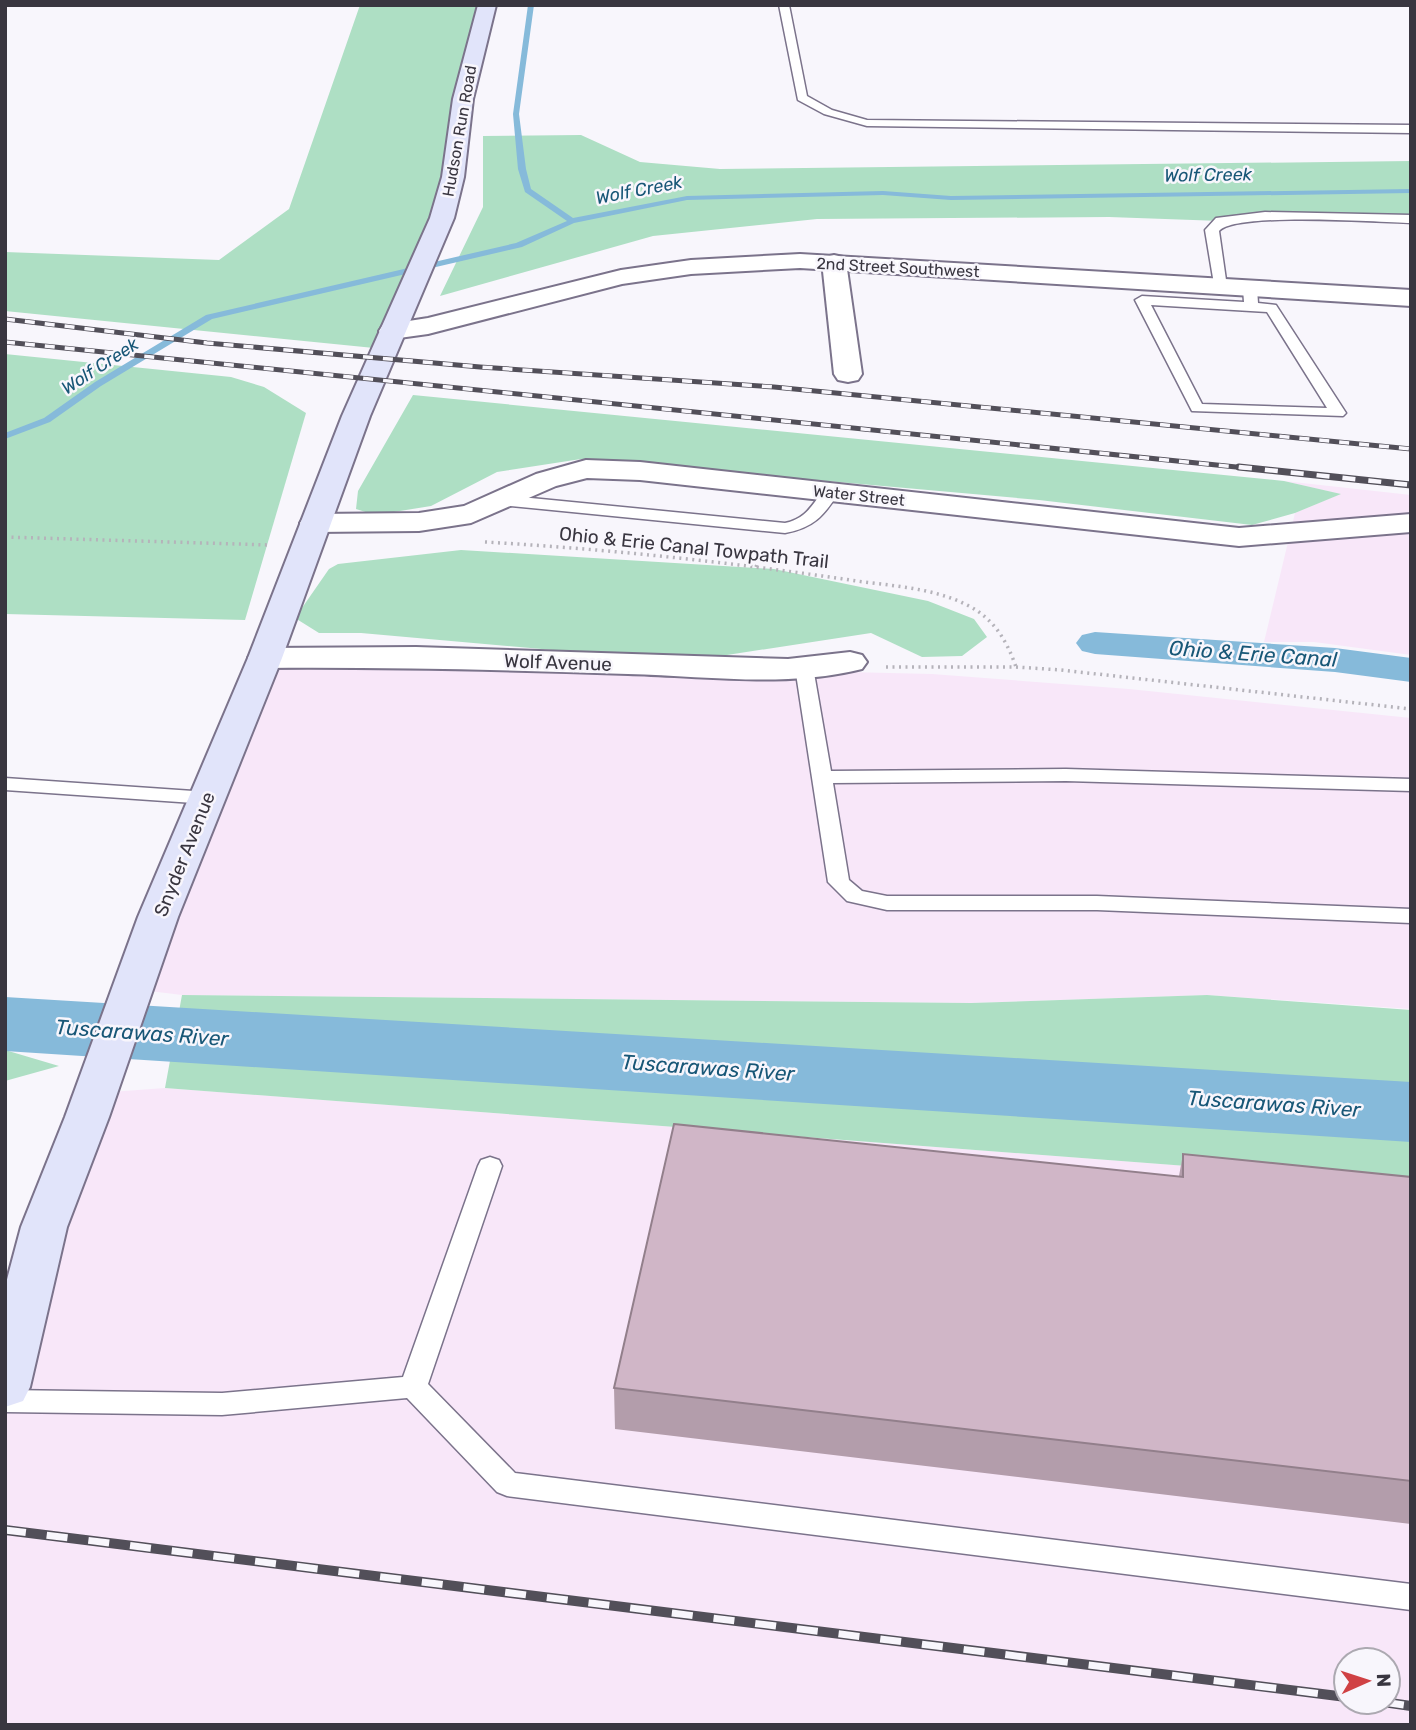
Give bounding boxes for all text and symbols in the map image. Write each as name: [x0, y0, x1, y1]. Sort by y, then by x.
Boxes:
street label: Hudson Run Road: [439, 64, 480, 198]
water label: Wolf Creek: [1164, 163, 1253, 187]
water label: Wolf Creek: [594, 171, 685, 209]
street label: 2nd Street Southwest: [816, 254, 980, 281]
water label: Wolf Creek: [57, 332, 143, 399]
street label: Water Street: [812, 481, 906, 510]
street label: Ohio & Erie Canal Towpath Trail: [558, 522, 830, 573]
water label: Ohio & Erie Canal: [1168, 635, 1339, 672]
street label: Wolf Avenue: [504, 649, 612, 676]
street label: Snyder Avenue: [149, 788, 220, 920]
water label: Tuscarawas River: [55, 1014, 230, 1051]
water label: Tuscarawas River: [621, 1049, 796, 1086]
water label: Tuscarawas River: [1187, 1085, 1362, 1122]
north arrow: [1332, 1646, 1402, 1716]
text: N: [1372, 1673, 1395, 1688]

